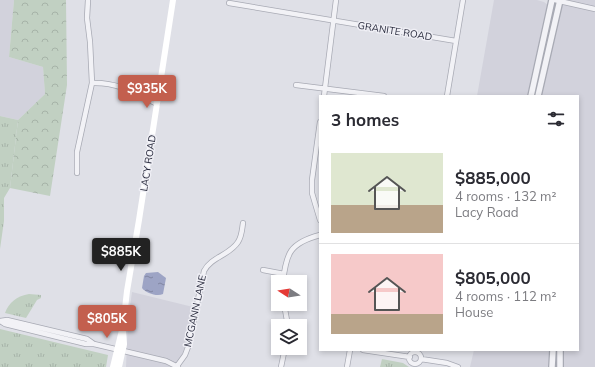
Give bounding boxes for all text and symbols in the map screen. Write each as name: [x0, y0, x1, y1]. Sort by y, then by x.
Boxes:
street label: GRANITE ROAD: [357, 19, 433, 43]
pin: $935K: [119, 75, 175, 109]
text: $935K: [127, 80, 167, 96]
icon: filters: [545, 108, 567, 130]
text: 3 homes: [331, 109, 399, 130]
street label: LACY ROAD: [137, 134, 159, 192]
text: $885,000: [455, 167, 531, 188]
icon: home: [363, 169, 411, 217]
text: 4 rooms · 132 m²: [455, 188, 556, 204]
text: Lacy Road: [455, 204, 519, 220]
pin: $885K: [93, 238, 149, 272]
text: $885K: [101, 243, 141, 259]
text: $805,000: [455, 267, 531, 288]
icon: home: [363, 270, 411, 318]
street label: MCGANN LANE: [181, 274, 209, 348]
north arrow: [271, 275, 307, 311]
map controls: [271, 275, 307, 355]
text: 4 rooms · 112 m²: [455, 288, 556, 304]
text: House: [455, 304, 493, 320]
pin: $805K: [79, 305, 135, 339]
text: $805K: [87, 310, 127, 326]
button: layers: [271, 319, 307, 355]

